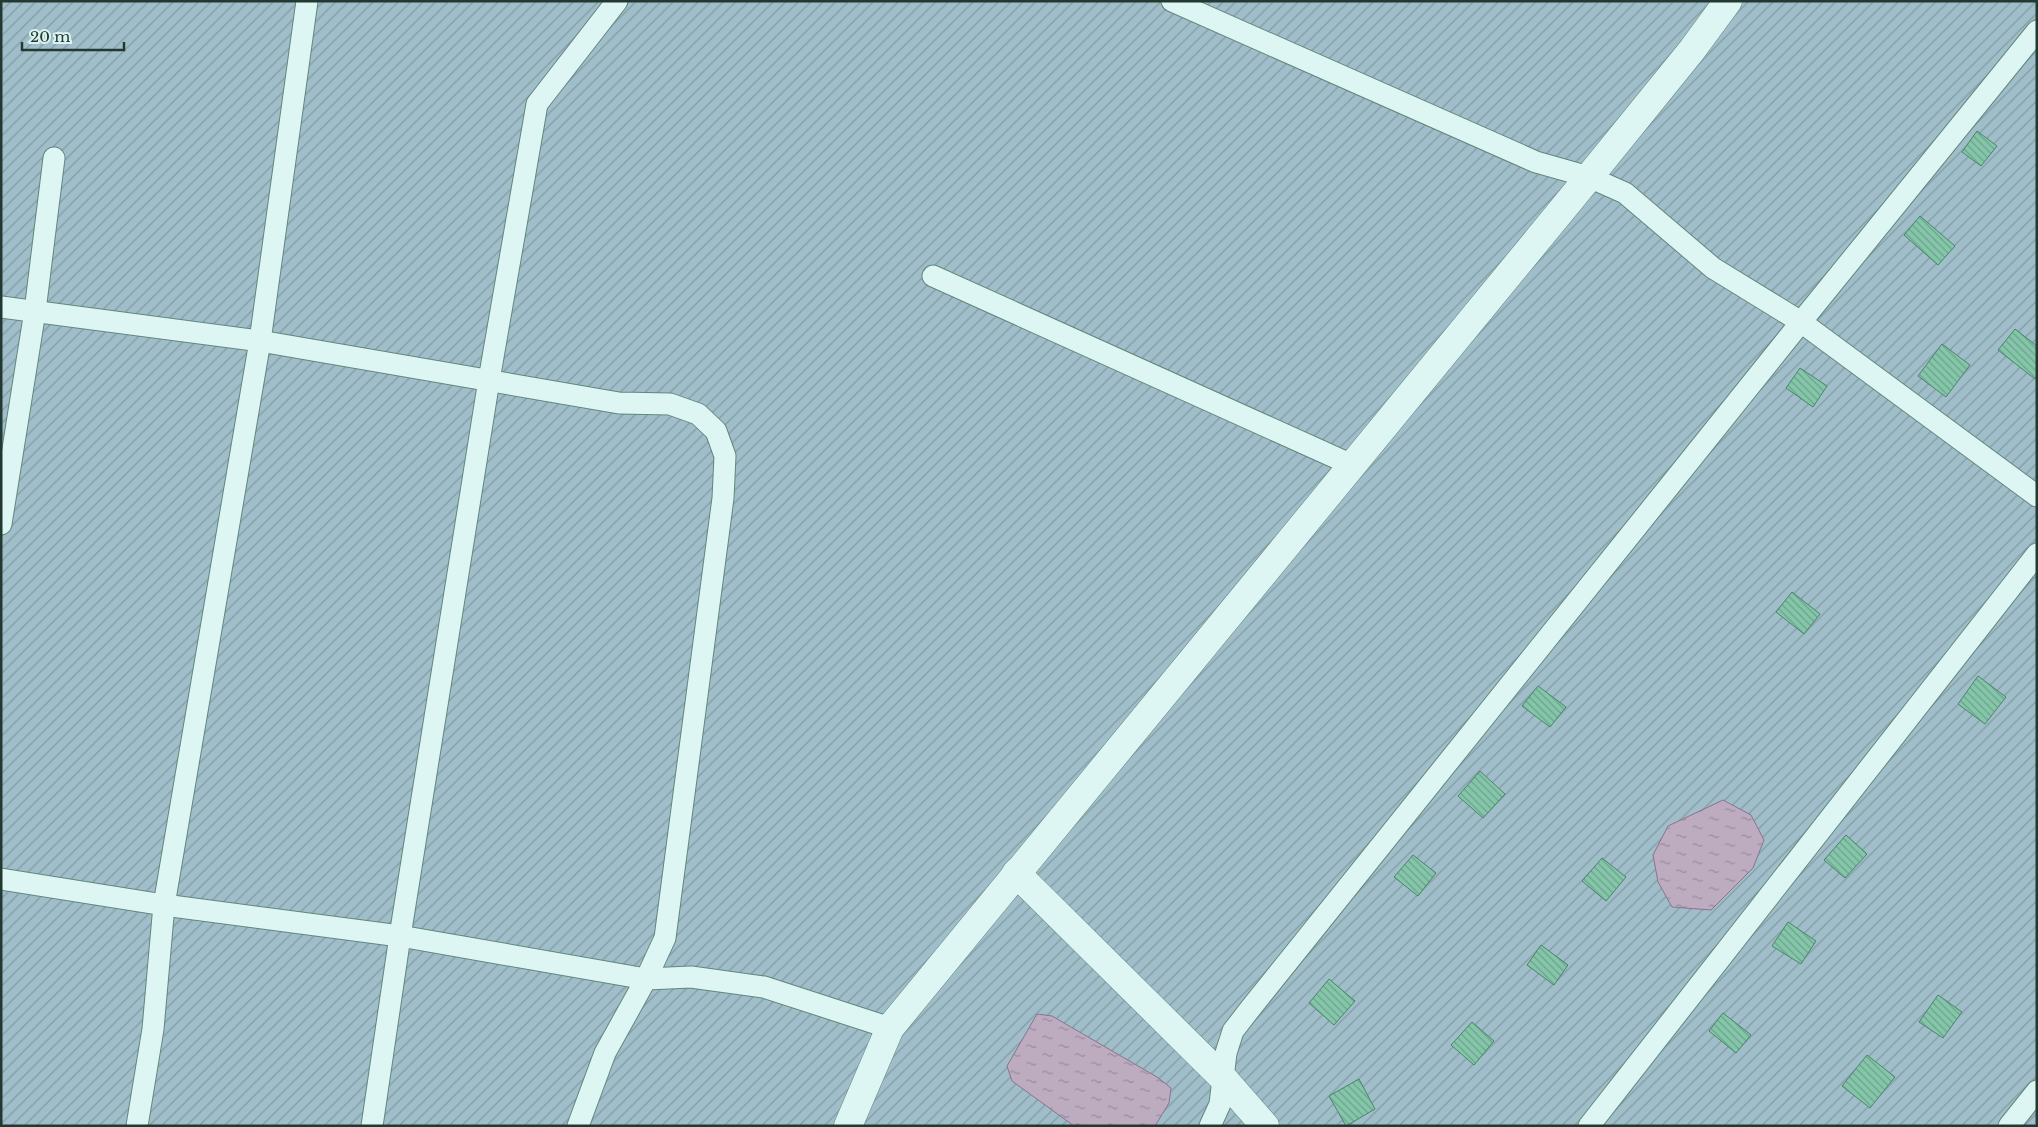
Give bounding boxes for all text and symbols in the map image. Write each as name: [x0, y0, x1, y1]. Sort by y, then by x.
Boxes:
scale bar: [22, 20, 125, 52]
text: 20 m: [30, 27, 70, 46]

